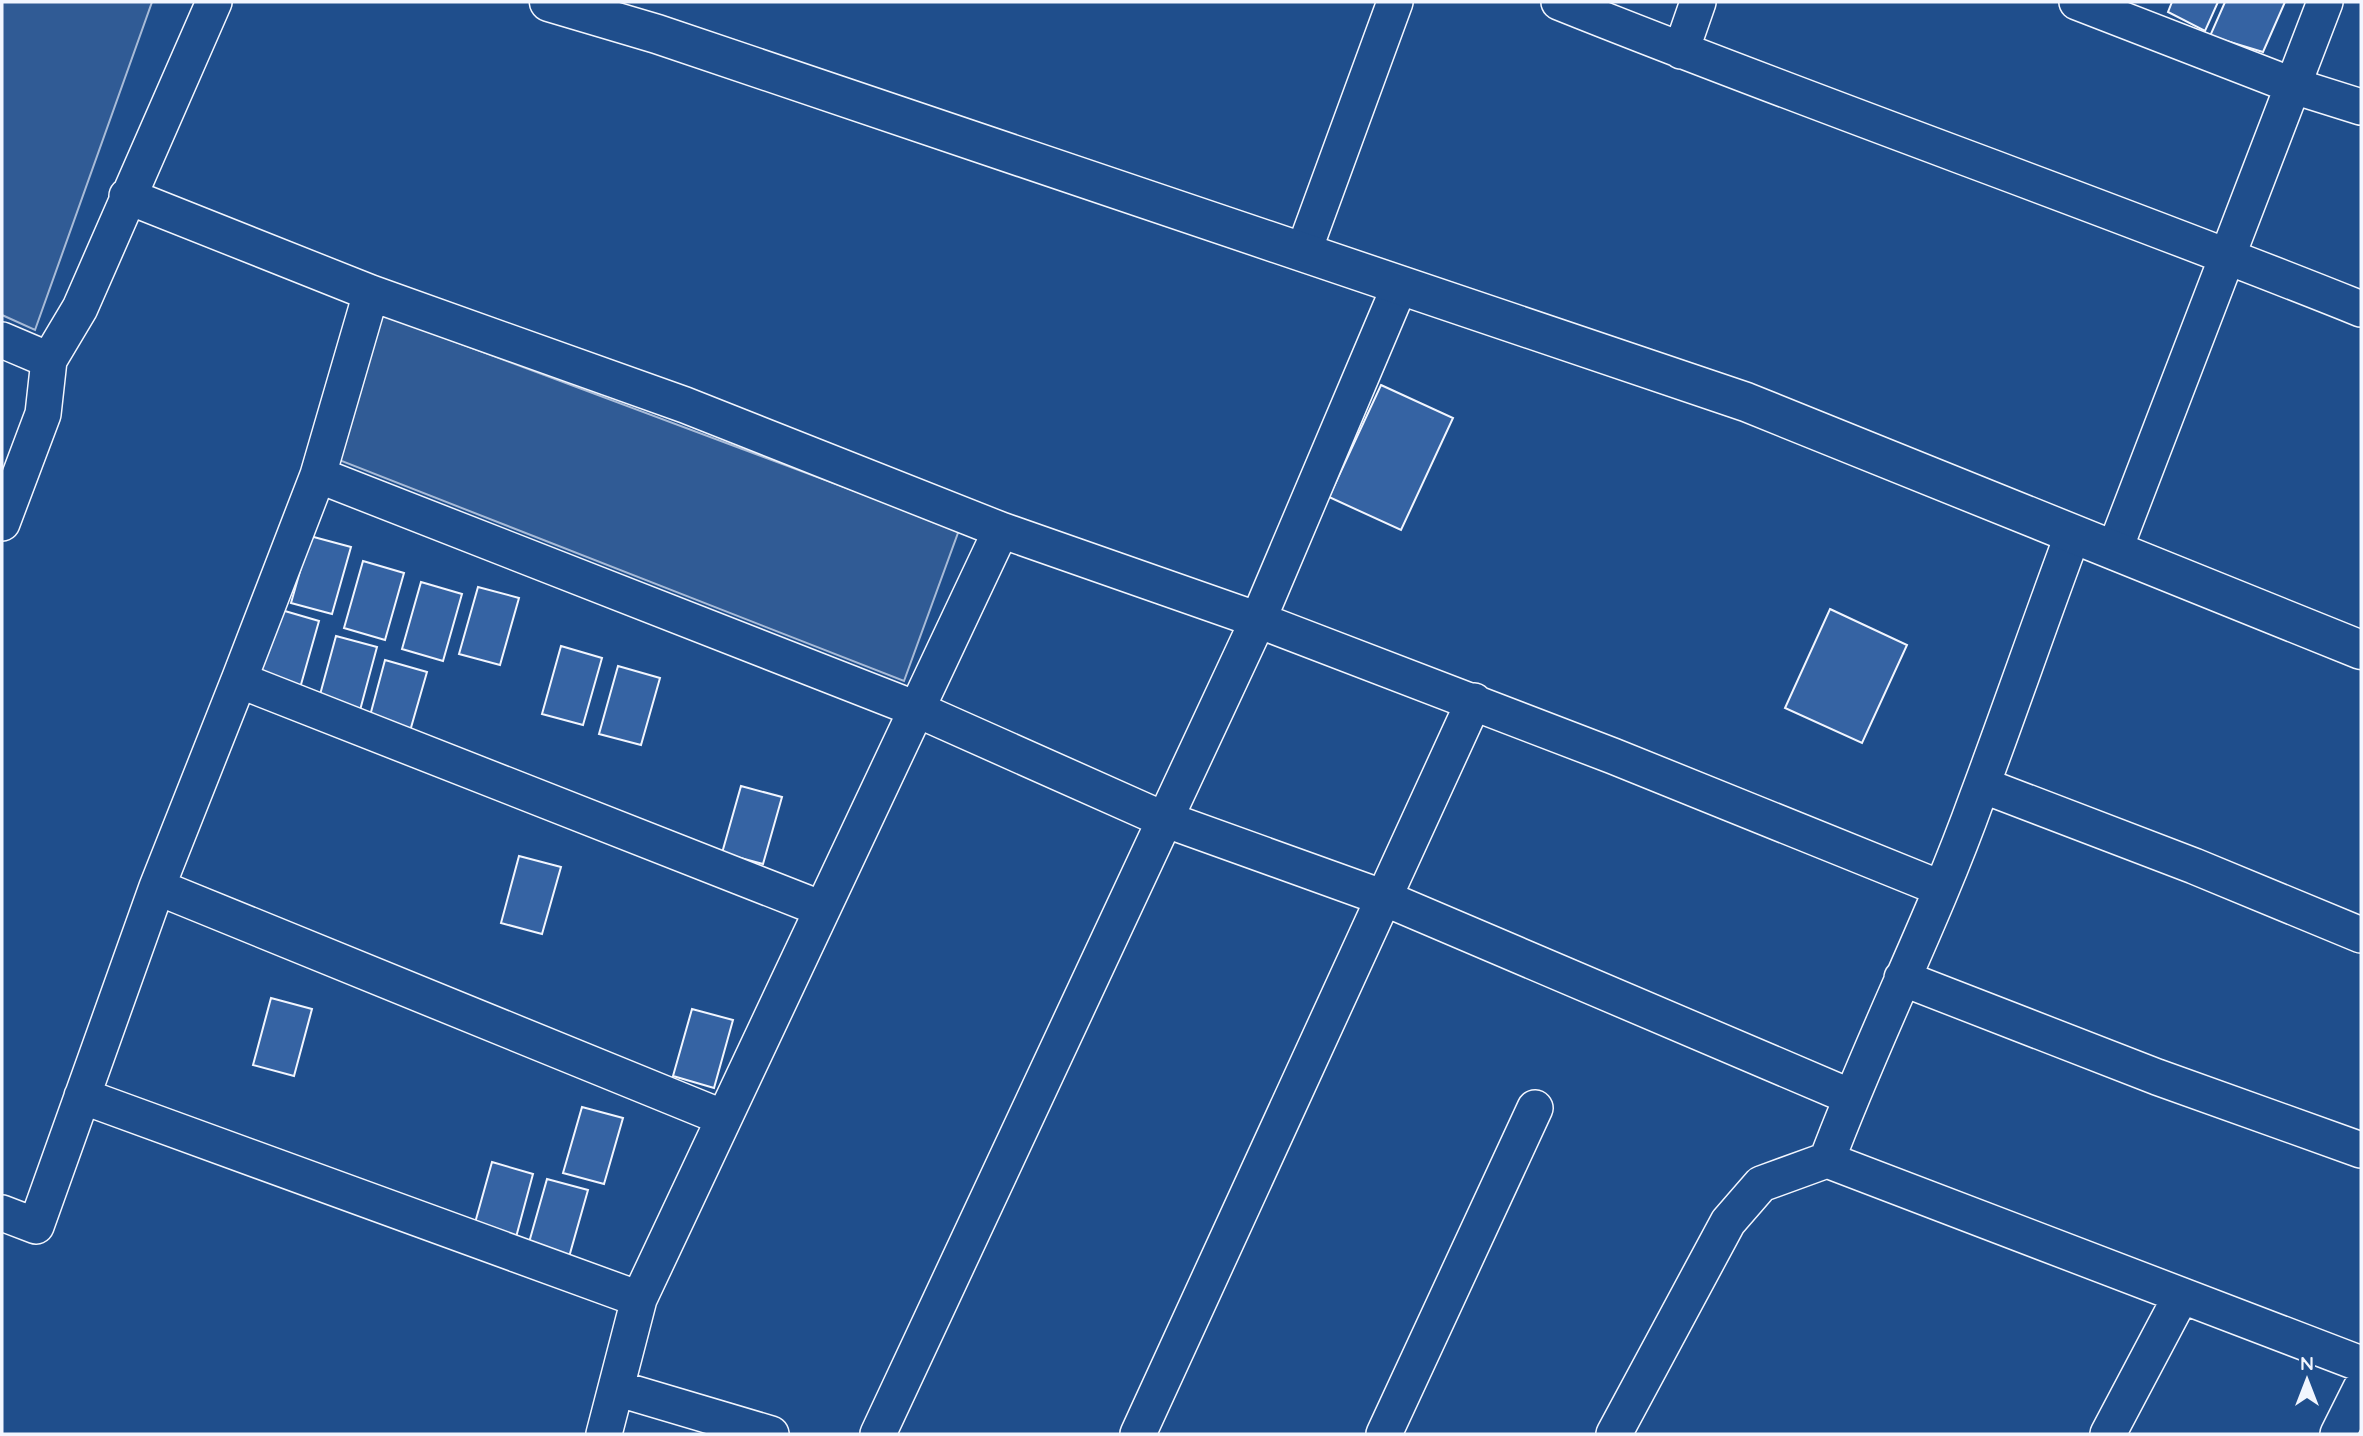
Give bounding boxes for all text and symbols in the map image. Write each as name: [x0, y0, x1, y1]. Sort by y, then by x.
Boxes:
north arrow: [2272, 1345, 2342, 1415]
text: N: [2300, 1351, 2314, 1375]

